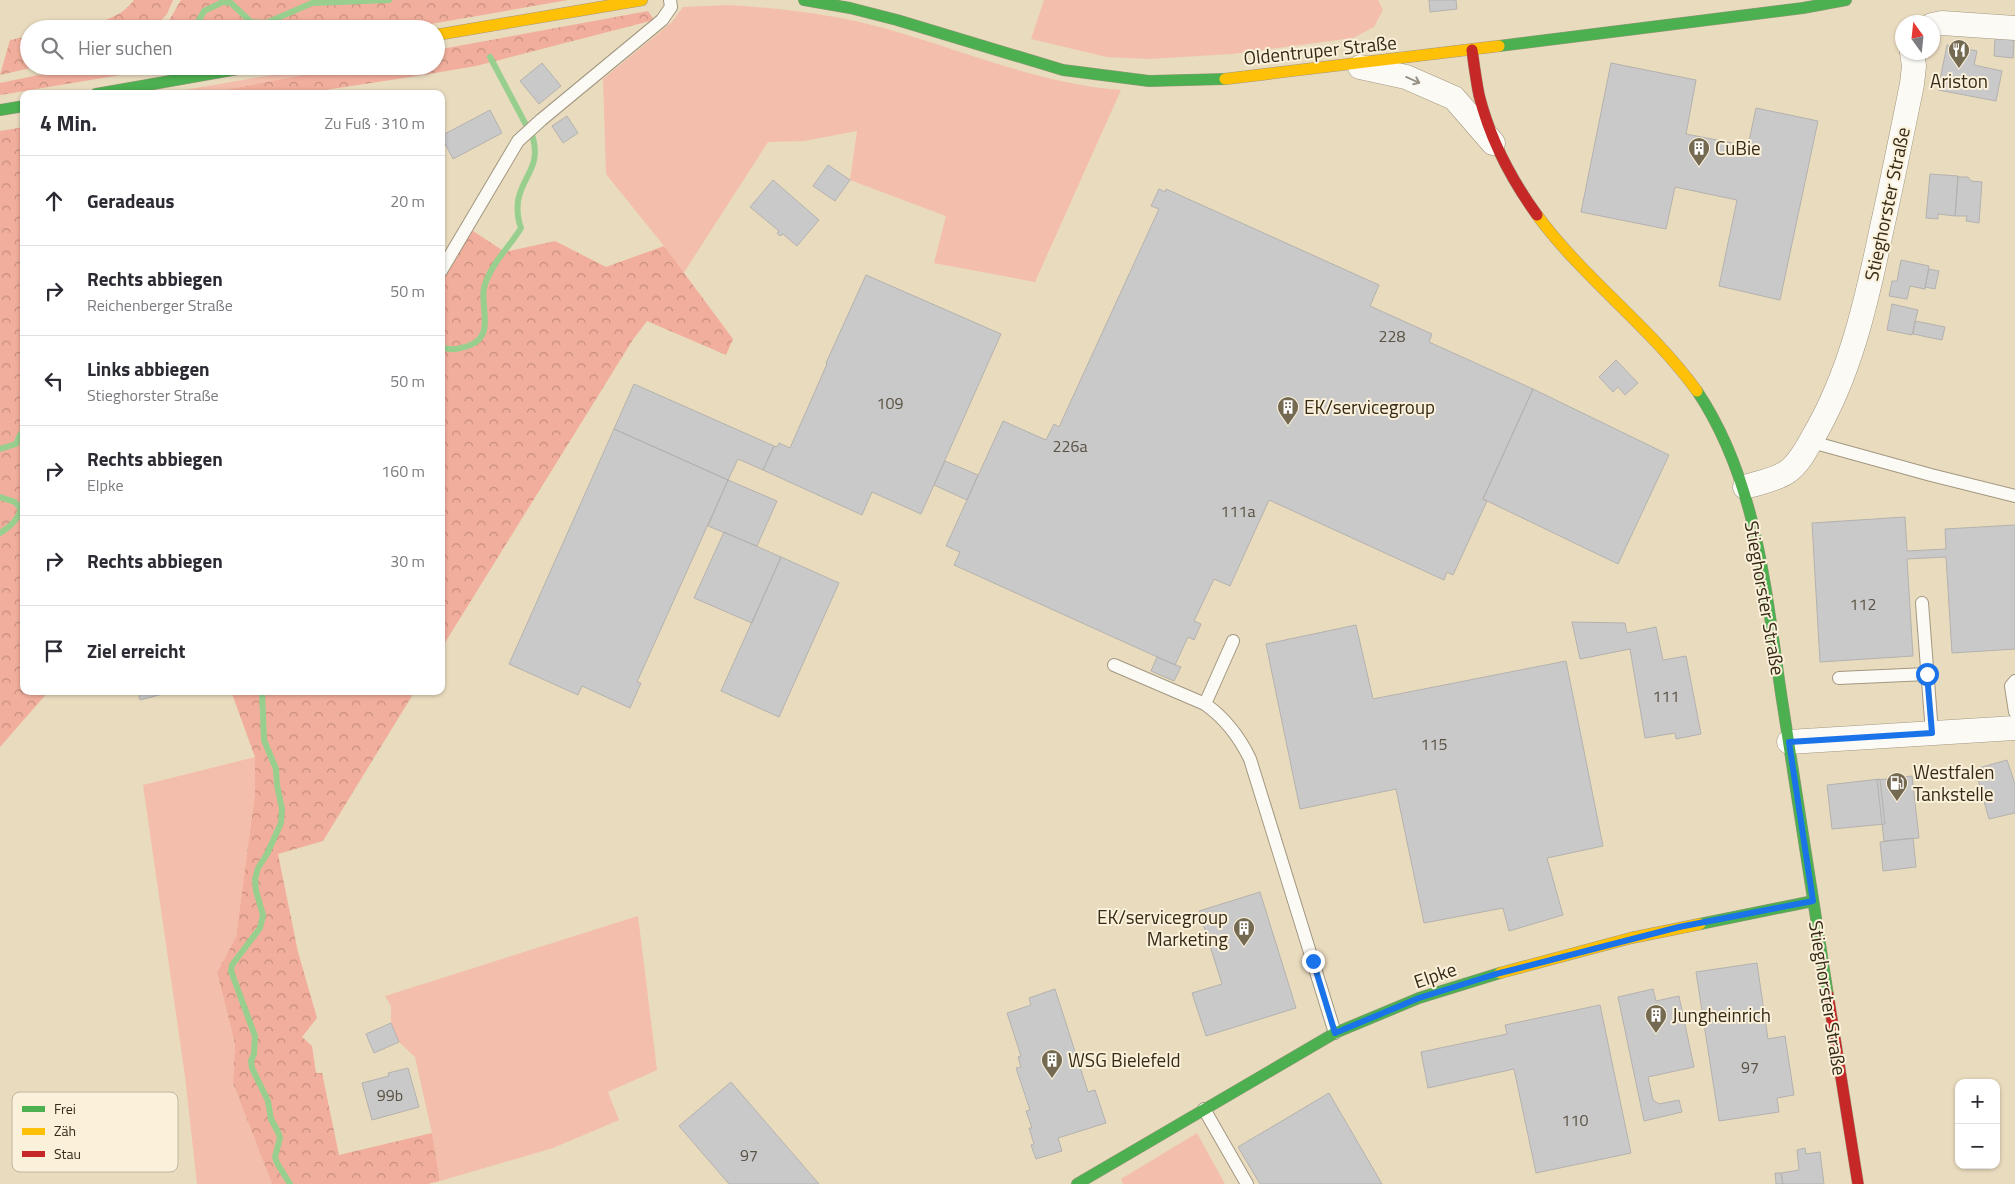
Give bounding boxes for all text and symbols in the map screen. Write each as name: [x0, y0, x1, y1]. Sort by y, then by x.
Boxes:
north arrow: [1895, 15, 1940, 60]
search box: [20, 20, 445, 75]
street label: Oldentruper Straße: [1242, 27, 1398, 72]
text: Hier suchen: [78, 33, 173, 62]
icon: search: [38, 34, 66, 62]
restaurant icon: Ariston: [1947, 38, 1971, 69]
place label: Ariston: [1930, 66, 1988, 95]
one-way arrow: [1405, 75, 1420, 85]
text: 4 Min.: [40, 107, 97, 139]
text: Zu Fuß · 310 m: [324, 111, 425, 135]
street label: Stieghorster Straße: [1856, 124, 1917, 283]
place label: CuBie: [1715, 133, 1761, 162]
building icon: CuBie: [1687, 136, 1711, 167]
text: Geradeaus: [87, 186, 174, 215]
icon: ahead: [40, 187, 68, 215]
text: 20 m: [390, 189, 425, 213]
text: Rechts abbiegen: [87, 264, 223, 293]
icon: right: [40, 277, 68, 305]
text: 50 m: [390, 279, 425, 303]
text: Reichenberger Straße: [87, 293, 233, 317]
house number: 228: [1379, 324, 1405, 348]
text: Links abbiegen: [87, 354, 210, 383]
icon: left: [40, 367, 68, 395]
text: 50 m: [390, 369, 425, 393]
text: Stieghorster Straße: [87, 383, 219, 407]
house number: 109: [877, 391, 903, 415]
place label: EK/servicegroup: [1304, 392, 1435, 421]
building icon: EK/servicegroup: [1276, 395, 1300, 426]
house number: 226a: [1053, 434, 1087, 458]
text: Rechts abbiegen: [87, 444, 223, 473]
icon: right: [40, 457, 68, 485]
text: 160 m: [381, 459, 425, 483]
text: Elpke: [87, 473, 124, 497]
house number: 111a: [1221, 499, 1255, 523]
street label: Stieghorster Straße: [1738, 518, 1793, 677]
text: Rechts abbiegen: [87, 546, 223, 575]
icon: right: [40, 547, 68, 575]
text: 30 m: [390, 549, 425, 573]
house number: 112: [1850, 592, 1876, 616]
text: Ziel erreicht: [87, 636, 185, 665]
icon: arrive: [40, 637, 68, 665]
route start: [1916, 663, 1939, 686]
house number: 111: [1653, 684, 1679, 708]
house number: 115: [1421, 732, 1447, 756]
place label: Westfalen Tankstelle: [1913, 757, 1995, 808]
fuel station icon: Westfalen Tankstelle: [1885, 771, 1909, 802]
place label: EK/servicegroup Marketing: [1097, 902, 1228, 953]
building icon: EK/servicegroup Marketing: [1232, 916, 1256, 947]
street label: Stieghorster Straße: [1802, 918, 1855, 1077]
route end: [1302, 950, 1325, 973]
street label: Elpke: [1410, 954, 1460, 995]
place label: Jungheinrich: [1672, 1000, 1771, 1029]
building icon: Jungheinrich: [1644, 1003, 1668, 1034]
place label: WSG Bielefeld: [1068, 1045, 1181, 1074]
building icon: WSG Bielefeld: [1040, 1048, 1064, 1079]
house number: 97: [1741, 1055, 1759, 1079]
map controls: [1955, 1079, 2000, 1169]
button: +: [1955, 1079, 2000, 1124]
house number: 99b: [377, 1083, 403, 1107]
legend: [12, 1092, 178, 1172]
text: Frei: [54, 1098, 76, 1119]
house number: 110: [1562, 1108, 1588, 1132]
text: Zäh: [54, 1120, 76, 1141]
button: −: [1955, 1124, 2000, 1169]
text: Stau: [54, 1143, 81, 1164]
house number: 97: [740, 1143, 758, 1167]

